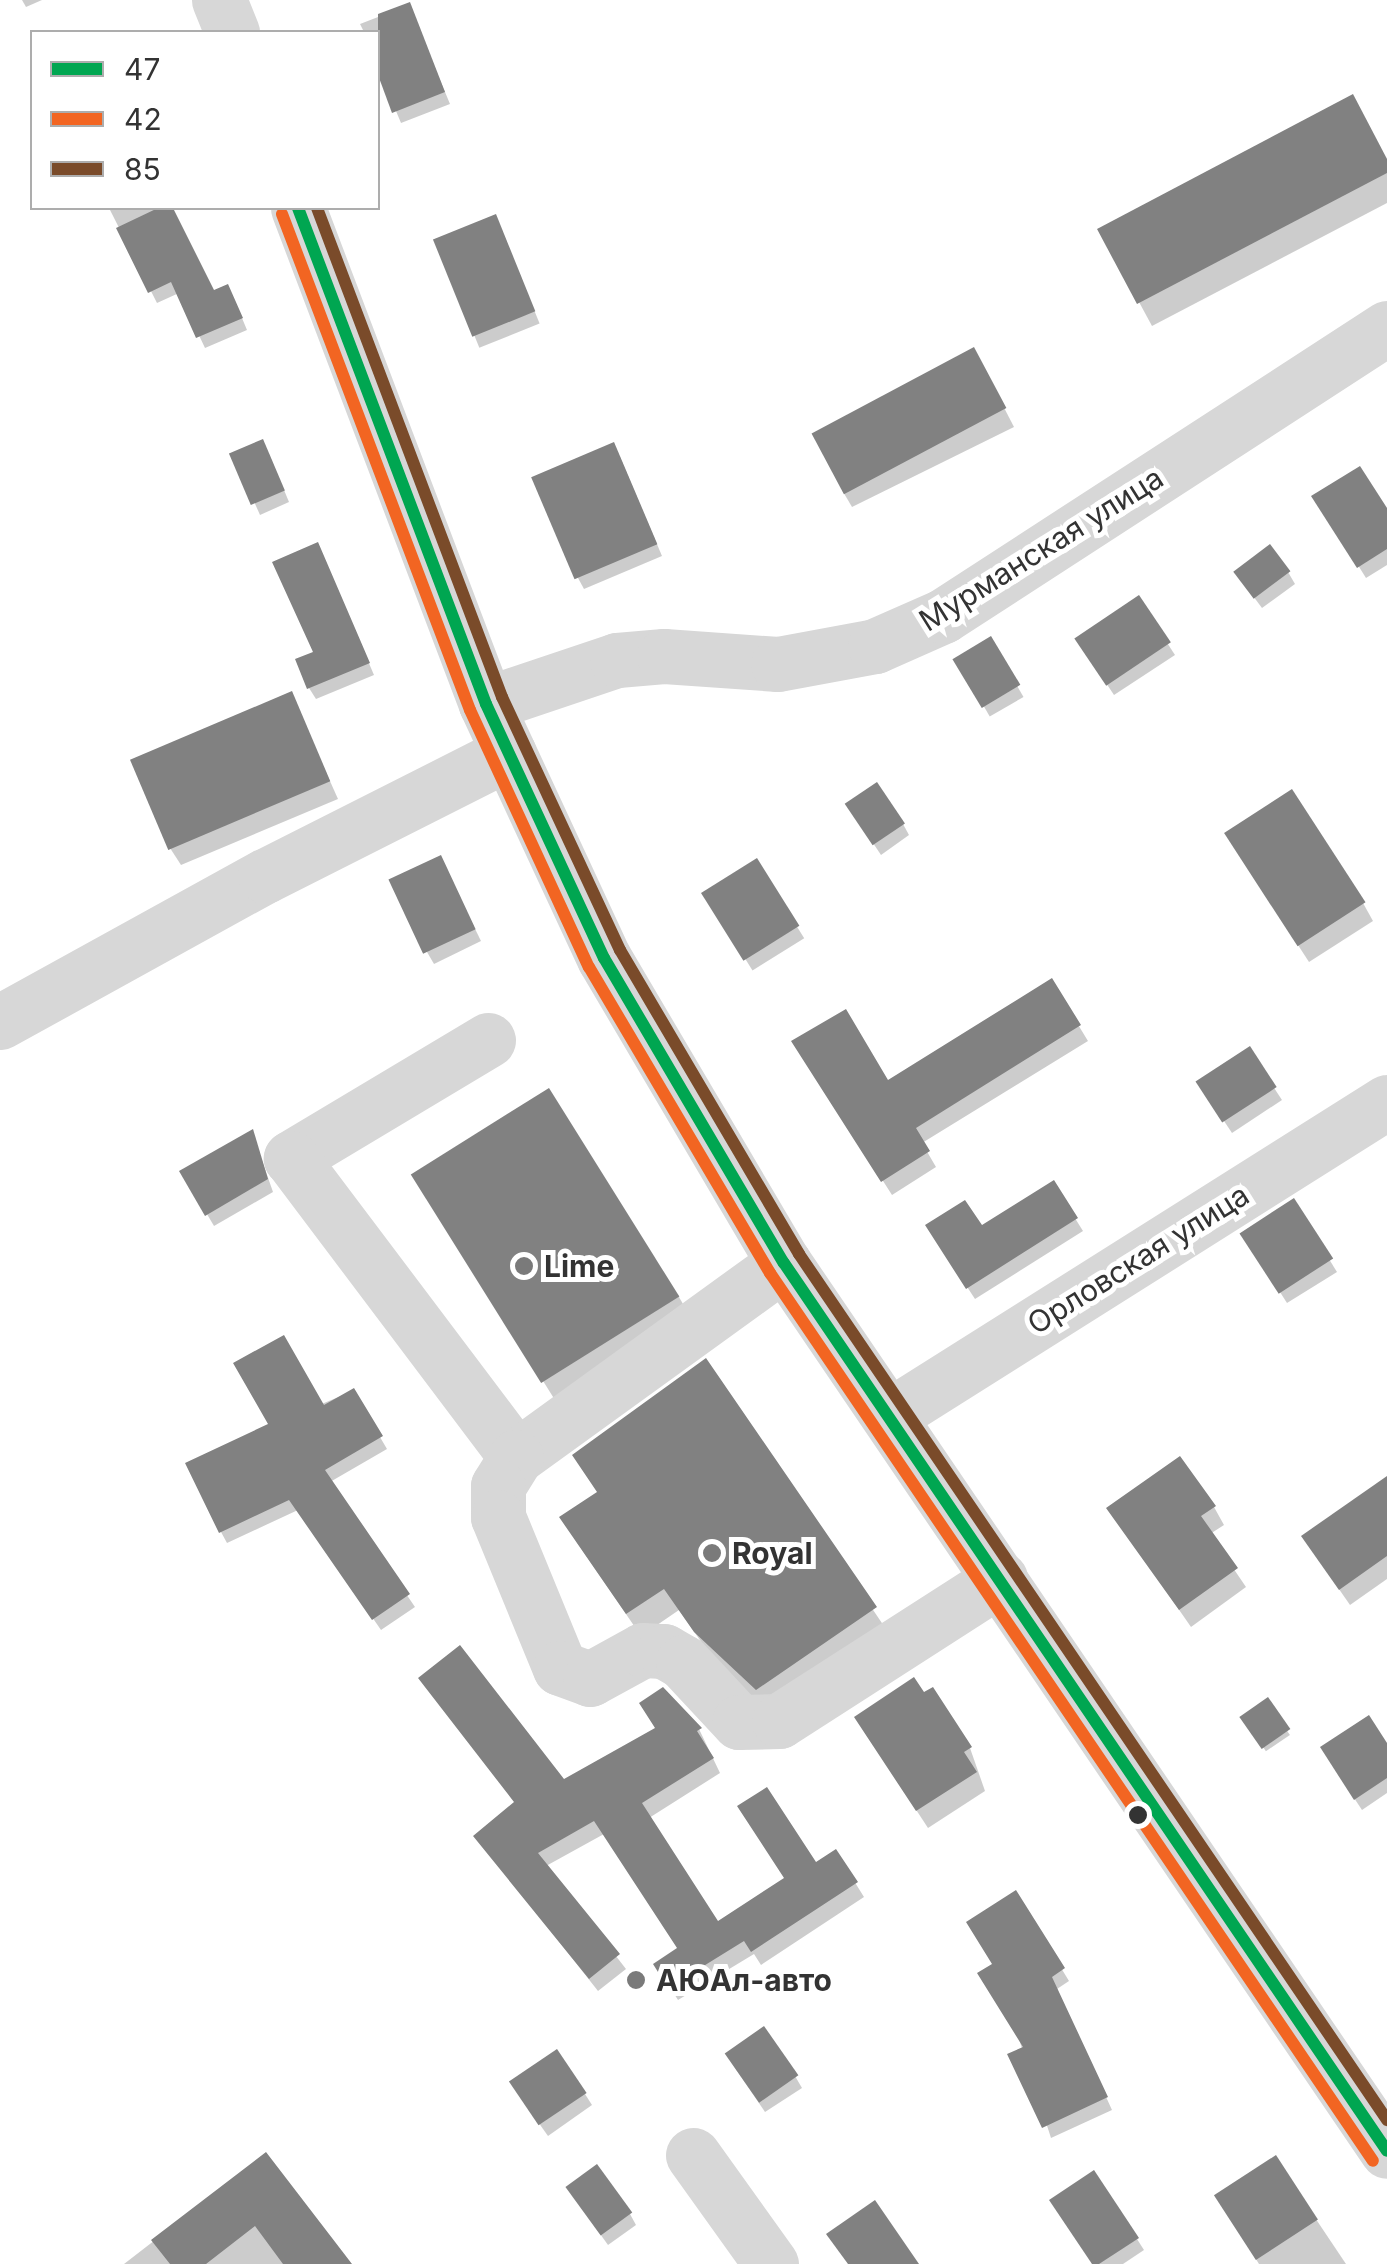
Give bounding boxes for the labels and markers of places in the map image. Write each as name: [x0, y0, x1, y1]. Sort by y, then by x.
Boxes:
place label: Lime: [544, 1248, 614, 1284]
marker: Lime: [513, 1255, 535, 1277]
place label: Royal: [732, 1535, 813, 1571]
marker: Royal: [701, 1542, 723, 1564]
unlabelled marker: [1128, 1805, 1148, 1825]
place label: АЮАл-авто: [656, 1962, 832, 1998]
marker: АЮАл-авто: [625, 1969, 647, 1991]

